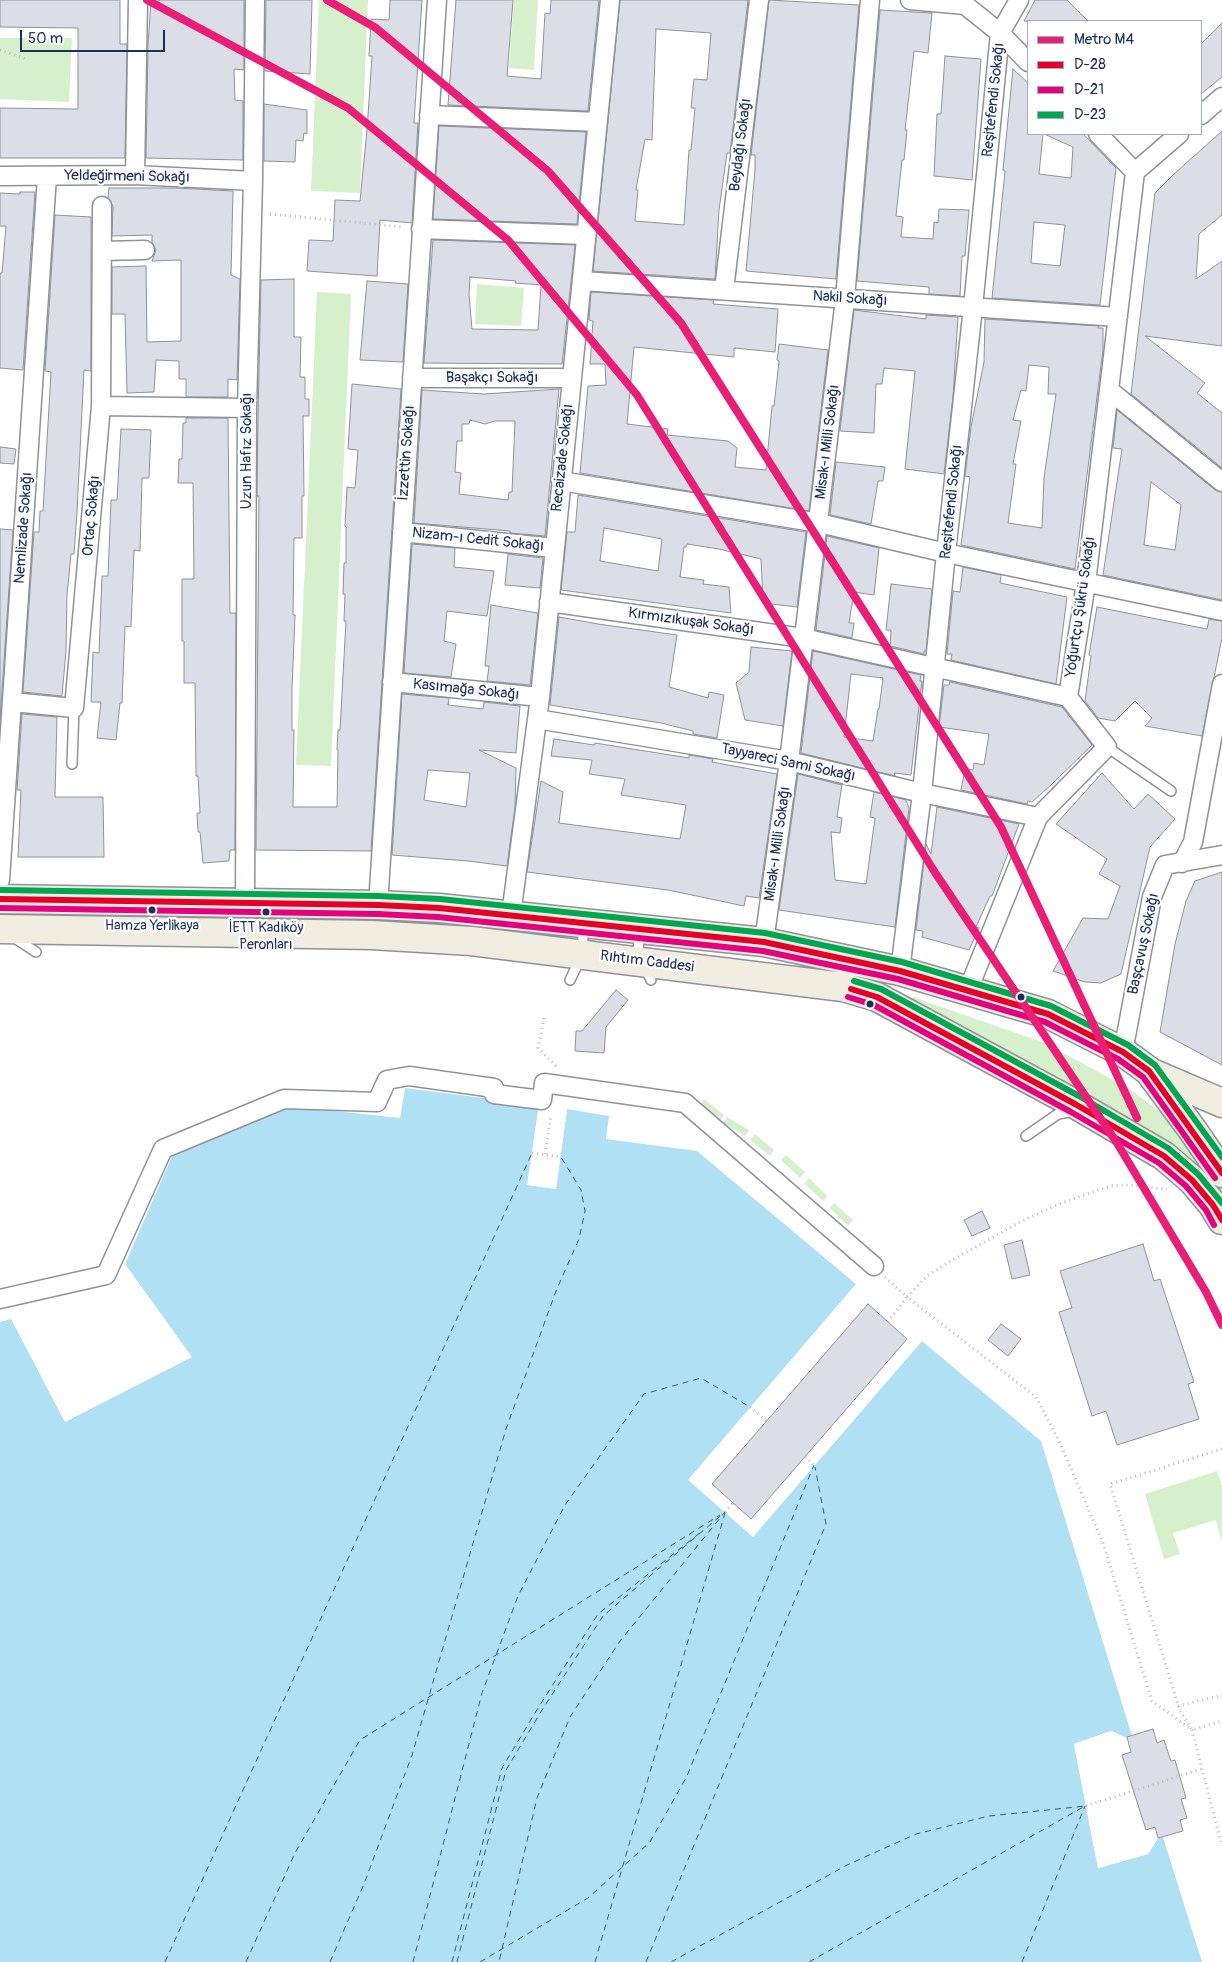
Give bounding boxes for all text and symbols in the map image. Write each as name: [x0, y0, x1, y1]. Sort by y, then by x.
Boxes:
scale bar: [22, 20, 168, 52]
legend: [1027, 20, 1202, 135]
text: 50 m: [28, 29, 63, 48]
text: Metro M4: [1074, 30, 1134, 49]
street label: Reşitefendi Sokağı: [979, 42, 1009, 158]
text: D-28: [1074, 55, 1106, 74]
text: D-21: [1074, 80, 1104, 99]
street label: Beydağı Sokağı: [726, 97, 756, 193]
text: D-23: [1074, 105, 1106, 124]
street label: Yeldeğirmeni Sokağı: [64, 167, 190, 187]
street label: Nakil Sokağı: [812, 287, 888, 311]
street label: Başakçı Sokağı: [446, 369, 538, 387]
street label: Misak-ı Milli Sokağı: [812, 384, 844, 500]
street label: Uzun Hafız Sokağı: [238, 393, 256, 509]
street label: Recaizade Sokağı: [548, 403, 578, 513]
street label: İzzettin Sokağı: [395, 405, 419, 501]
street label: Reşitefendi Sokağı: [937, 444, 967, 560]
street label: Nemlizade Sokağı: [11, 472, 37, 584]
street label: Ortaç Sokağı: [80, 475, 104, 557]
street label: Nizam-ı Cedit Sokağı: [411, 524, 545, 556]
street label: Yoğurtçu Şükrü Sokağı: [1062, 535, 1100, 679]
street label: Kırmızıkuşak Sokağı: [627, 604, 755, 640]
street label: Kasımağa Sokağı: [412, 675, 520, 705]
street label: Tayyareci Sami Sokağı: [719, 740, 857, 786]
street label: Misak-ı Milli Sokağı: [761, 786, 795, 902]
street label: Başçavuş Sokağı: [1124, 892, 1164, 996]
marker: Hamza Yerlikaya: [147, 905, 157, 915]
marker: İETT Kadıköy Peronları: [261, 907, 271, 917]
place label: Hamza Yerlikaya: [105, 918, 199, 934]
place label: İETT Kadıköy Peronları: [229, 920, 303, 952]
street label: Rıhtım Caddesi: [599, 947, 695, 977]
unlabelled marker: [1016, 992, 1026, 1002]
unlabelled marker: [865, 999, 875, 1009]

